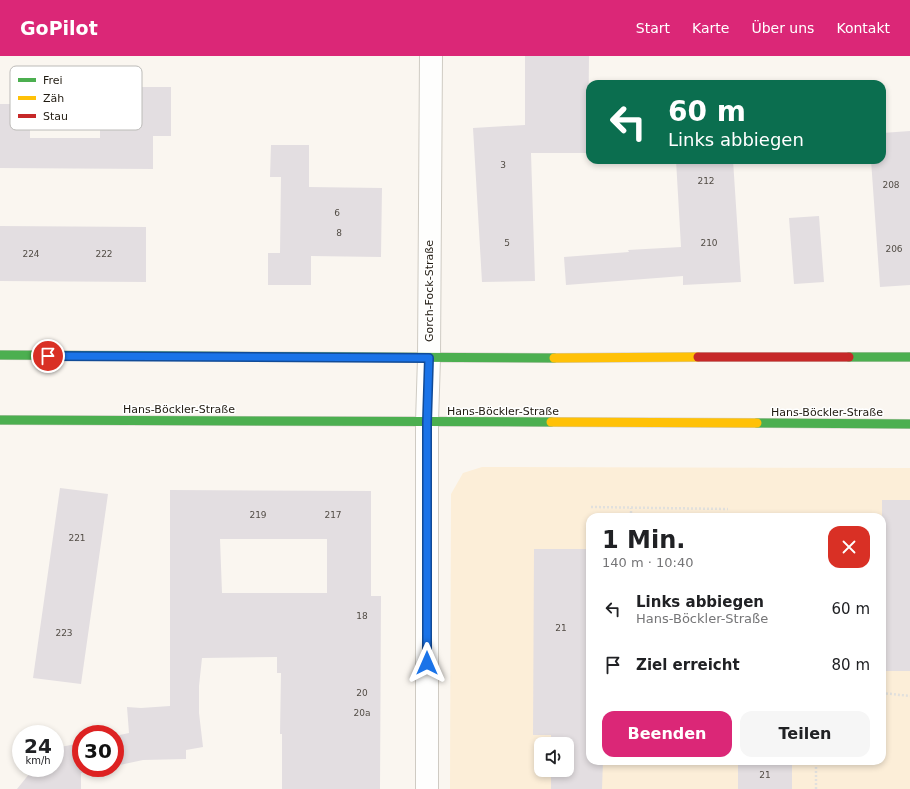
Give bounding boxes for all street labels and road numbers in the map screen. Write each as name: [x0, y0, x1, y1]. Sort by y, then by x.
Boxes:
street label: Gorch-Fock-Straße: [423, 240, 436, 342]
street label: Hans-Böckler-Straße: [123, 403, 235, 416]
street label: Hans-Böckler-Straße: [447, 405, 559, 418]
street label: Hans-Böckler-Straße: [771, 406, 883, 419]

